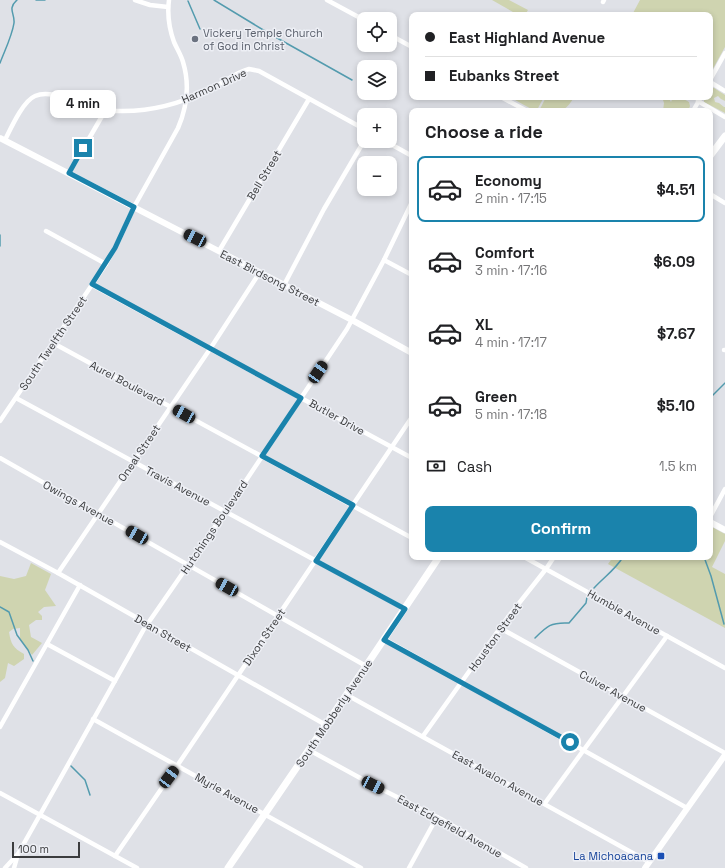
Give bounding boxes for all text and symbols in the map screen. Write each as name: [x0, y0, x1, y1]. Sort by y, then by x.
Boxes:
map controls: [357, 12, 397, 196]
button: locate: [357, 12, 397, 52]
place label: Vickery Temple Church of God in Christ: [203, 26, 323, 53]
text: East Highland Avenue: [449, 28, 605, 47]
marker: Vickery Temple Church of God in Christ: [190, 34, 200, 44]
button: layers: [357, 60, 397, 100]
street label: Harmon Drive: [179, 65, 249, 107]
text: Eubanks Street: [449, 66, 559, 85]
callout: 4 min: [50, 90, 116, 118]
text: 4 min: [66, 95, 100, 112]
button: +: [357, 108, 397, 148]
text: Choose a ride: [425, 120, 543, 143]
route end: [74, 139, 92, 157]
street label: Bell Street: [244, 148, 284, 202]
button: −: [357, 156, 397, 196]
icon: car: [427, 171, 463, 207]
text: Economy: [475, 171, 542, 190]
text: $4.51: [656, 180, 695, 199]
text: 2 min · 17:15: [475, 190, 547, 207]
car: [182, 227, 208, 249]
icon: car: [427, 243, 463, 279]
text: Comfort: [475, 243, 535, 262]
street label: East Birdsong Street: [218, 247, 322, 309]
text: $6.09: [653, 252, 695, 271]
text: 3 min · 17:16: [475, 262, 547, 279]
street label: South Twelfth Street: [16, 293, 90, 393]
icon: car: [427, 315, 463, 351]
text: XL: [475, 315, 493, 334]
text: $7.67: [657, 324, 695, 343]
text: 4 min · 17:17: [475, 334, 547, 351]
street label: Aurel Boulevard: [87, 357, 167, 409]
car: [306, 359, 330, 385]
icon: car: [427, 387, 463, 423]
text: Green: [475, 387, 517, 406]
street label: Butler Drive: [307, 396, 367, 438]
text: $5.10: [657, 396, 695, 415]
car: [171, 403, 197, 425]
text: 5 min · 17:18: [475, 406, 547, 423]
street label: Oneal Street: [115, 422, 163, 484]
icon: cash: [425, 455, 447, 477]
text: Cash: [457, 457, 492, 476]
text: 1.5 km: [659, 458, 697, 475]
street label: Travis Avenue: [143, 463, 213, 509]
street label: Owings Avenue: [41, 477, 117, 529]
street label: Hutchings Boulevard: [177, 477, 251, 577]
button: Confirm: [425, 506, 697, 552]
car: [124, 524, 150, 546]
car: [214, 576, 240, 598]
street label: Humble Avenue: [585, 586, 663, 638]
street label: Houston Street: [465, 600, 525, 674]
street label: Dixon Street: [240, 606, 288, 668]
street label: Dean Street: [132, 611, 194, 655]
street label: South Mobberly Avenue: [293, 656, 375, 770]
street label: Culver Avenue: [577, 667, 649, 715]
route start: [561, 733, 579, 751]
street label: East Avalon Avenue: [450, 747, 546, 809]
car: [157, 764, 181, 790]
street label: Myrle Avenue: [192, 770, 262, 816]
car: [360, 774, 386, 796]
street label: East Edgefield Avenue: [395, 791, 505, 861]
scale bar: [12, 840, 80, 859]
text: 100 m: [18, 842, 49, 856]
place label: La Michoacana: [573, 849, 654, 863]
marker: La Michoacana: [656, 851, 666, 861]

